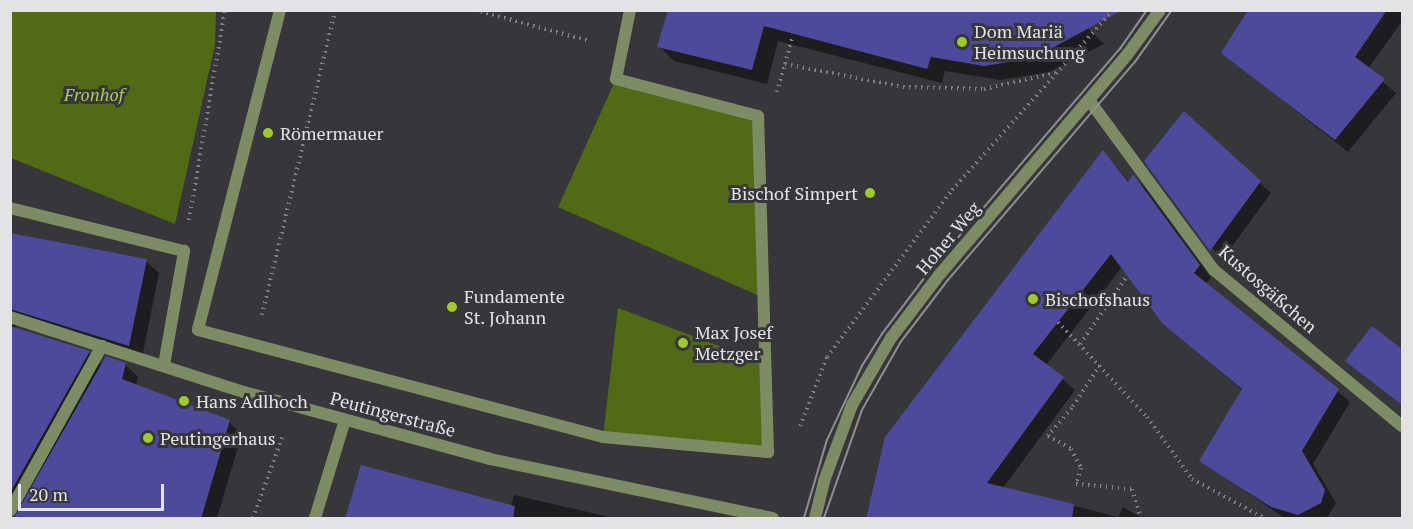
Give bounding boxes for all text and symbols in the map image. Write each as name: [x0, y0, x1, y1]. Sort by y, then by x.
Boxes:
place label: Dom Mariä Heimsuchung: [974, 21, 1085, 63]
marker: Dom Mariä Heimsuchung: [955, 35, 969, 49]
park label: Fronhof: [64, 83, 124, 105]
place label: Römermauer: [280, 122, 383, 144]
marker: Römermauer: [261, 126, 275, 140]
place label: Bischof Simpert: [731, 182, 858, 204]
marker: Bischof Simpert: [863, 186, 877, 200]
street label: Hoher Weg: [911, 197, 985, 279]
street label: Kustosgäßchen: [1215, 241, 1321, 337]
place label: Fundamente St. Johann: [464, 286, 565, 328]
place label: Bischofshaus: [1045, 288, 1150, 310]
marker: Bischofshaus: [1026, 292, 1040, 306]
marker: Fundamente St. Johann: [445, 300, 459, 314]
place label: Max Josef Metzger: [695, 322, 773, 364]
marker: Max Josef Metzger: [676, 336, 690, 350]
street label: Peutingerstraße: [328, 387, 458, 441]
place label: Hans Adlhoch: [196, 390, 308, 412]
marker: Hans Adlhoch: [177, 394, 191, 408]
place label: Peutingerhaus: [160, 427, 276, 449]
marker: Peutingerhaus: [141, 431, 155, 445]
scale bar: [21, 472, 166, 510]
text: 20 m: [29, 482, 68, 506]

